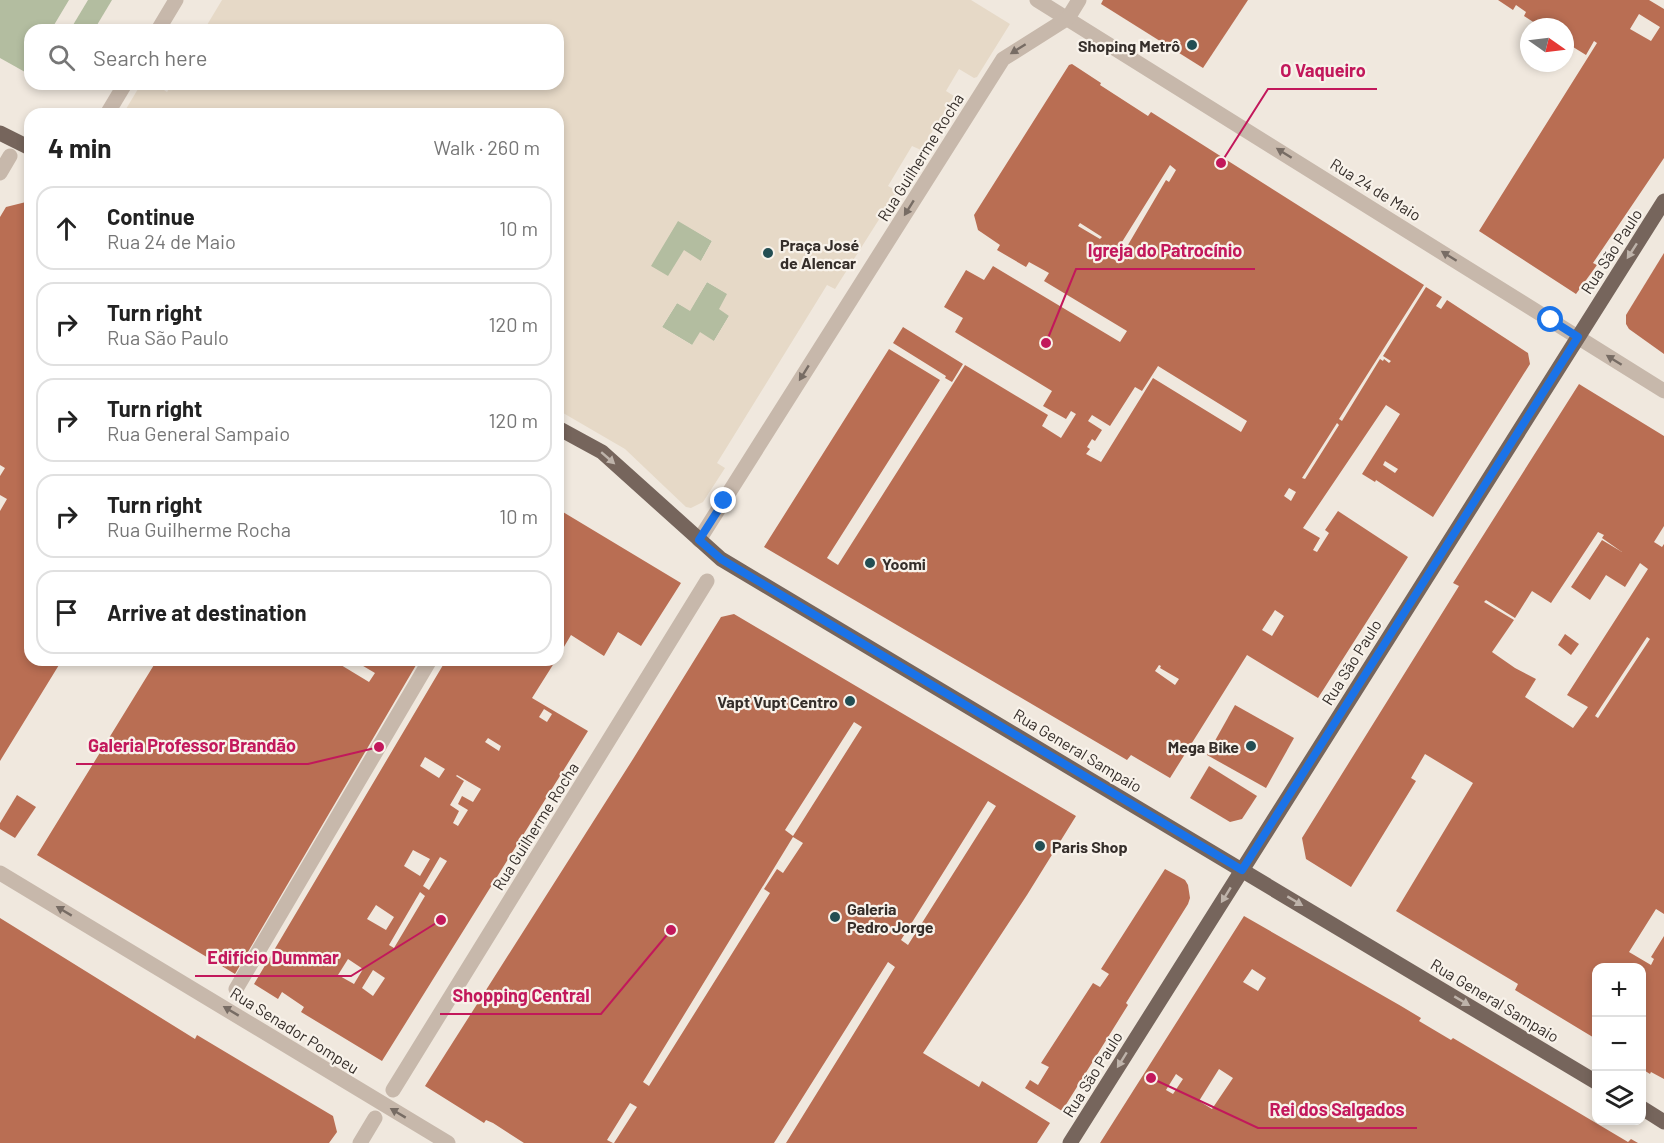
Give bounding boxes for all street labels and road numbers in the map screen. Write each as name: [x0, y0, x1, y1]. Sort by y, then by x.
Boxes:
street label: Rua Guilherme Rocha: [873, 90, 967, 224]
street label: Rua 24 de Maio: [1327, 154, 1425, 224]
street label: Rua São Paulo: [1576, 205, 1646, 297]
street label: Rua São Paulo: [1317, 616, 1385, 708]
street label: Rua General Sampaio: [1010, 704, 1146, 796]
street label: Rua Guilherme Rocha: [488, 759, 582, 893]
street label: Rua General Sampaio: [1427, 954, 1563, 1046]
street label: Rua Senador Pompeu: [227, 983, 363, 1077]
street label: Rua São Paulo: [1058, 1028, 1126, 1120]

